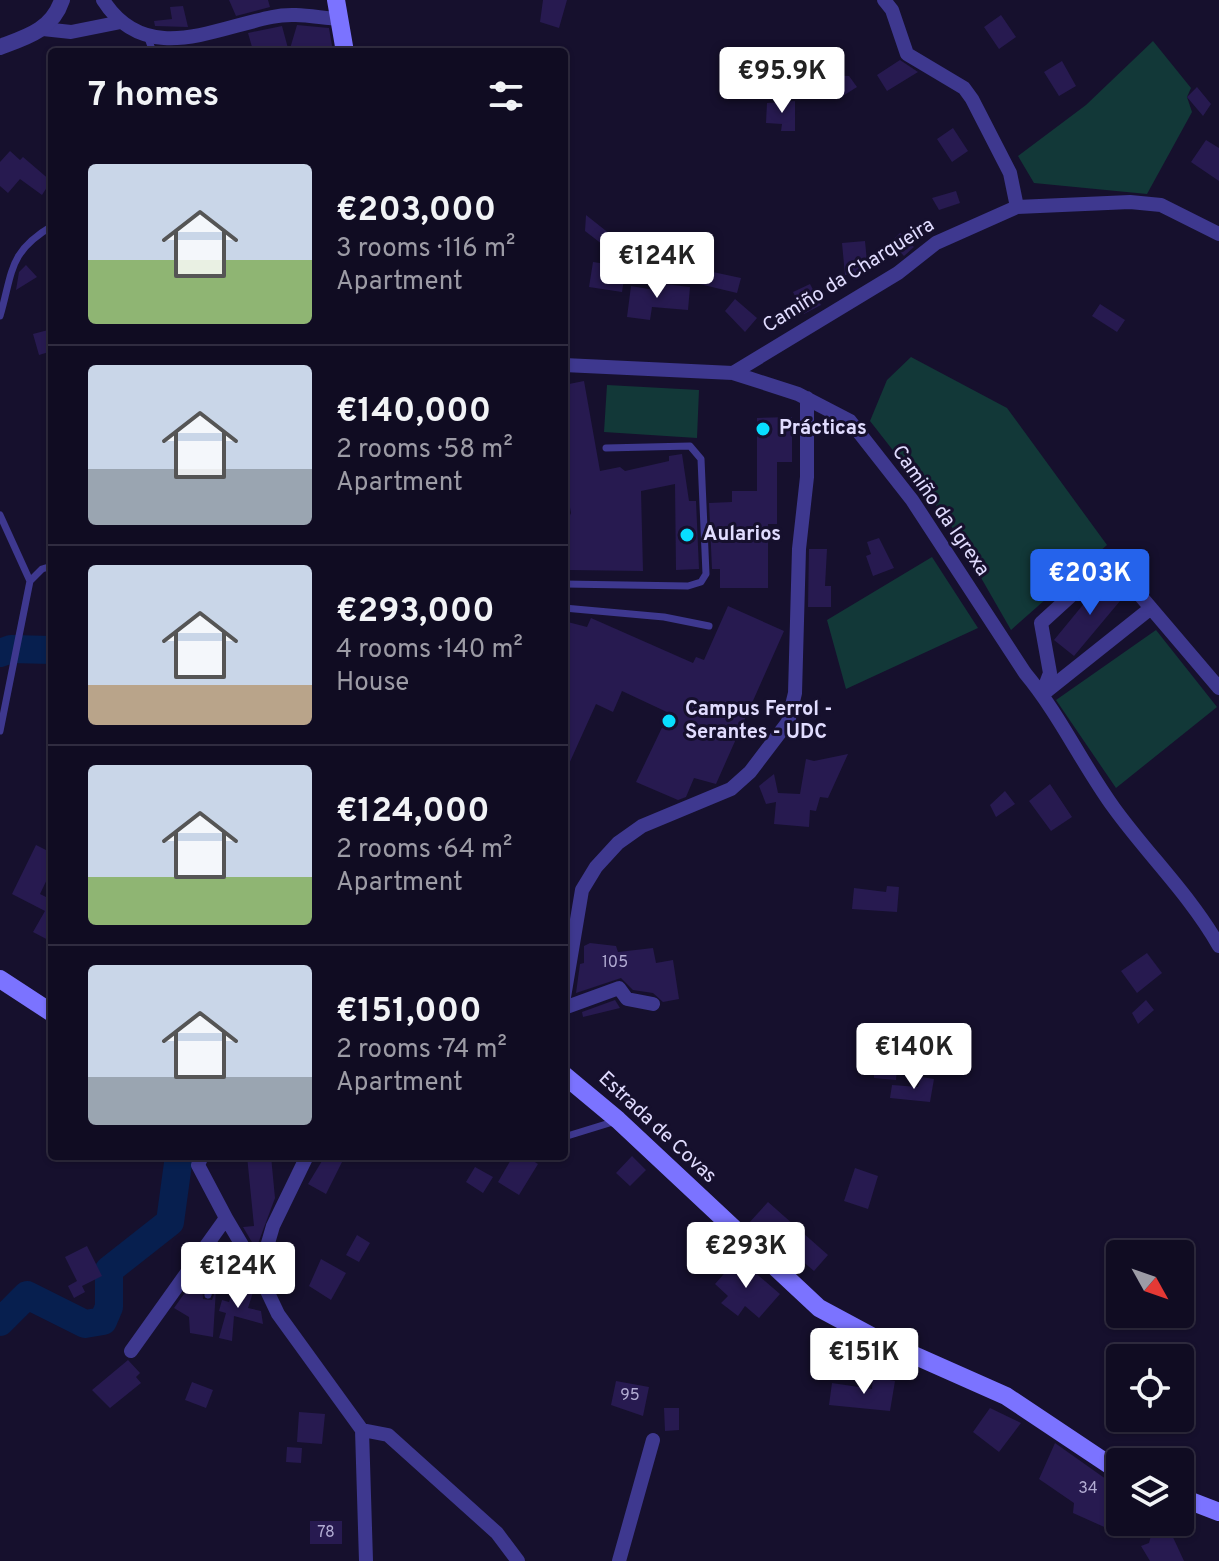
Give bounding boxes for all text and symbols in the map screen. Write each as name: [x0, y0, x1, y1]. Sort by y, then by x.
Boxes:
pin: €95.9K: [717, 47, 847, 115]
text: €95.9K: [737, 56, 827, 89]
icon: filters: [484, 74, 528, 118]
text: 7 homes: [88, 75, 219, 118]
text: €203,000: [336, 190, 496, 233]
icon: home: [152, 196, 248, 292]
street label: Camiño da Charqueira: [758, 213, 940, 339]
pin: €124K: [601, 232, 713, 300]
text: 3 rooms · 116 m²: [336, 233, 515, 266]
text: €124K: [618, 241, 696, 274]
text: Apartment: [336, 266, 463, 299]
text: €140,000: [336, 391, 491, 434]
icon: home: [152, 397, 248, 493]
place label: Prácticas: [779, 416, 867, 442]
marker: Prácticas: [754, 420, 772, 438]
text: 2 rooms · 58 m²: [336, 434, 513, 467]
street label: Camiño da Igrexa: [885, 440, 995, 582]
text: Apartment: [336, 467, 463, 500]
place label: Aularios: [703, 522, 781, 548]
marker: Aularios: [678, 526, 696, 544]
pin: €203K: [1034, 549, 1146, 617]
text: €203K: [1048, 558, 1132, 591]
text: €293,000: [336, 591, 495, 634]
icon: home: [152, 597, 248, 693]
text: 4 rooms · 140 m²: [336, 634, 523, 667]
text: House: [336, 667, 409, 700]
place label: Campus Ferrol - Serantes - UDC: [685, 697, 832, 746]
marker: Campus Ferrol - Serantes - UDC: [660, 712, 678, 730]
text: €124,000: [336, 791, 490, 834]
icon: home: [152, 797, 248, 893]
text: 2 rooms · 64 m²: [336, 834, 512, 867]
text: Apartment: [336, 867, 463, 900]
house number: 105: [602, 953, 628, 973]
text: €151,000: [336, 991, 482, 1034]
icon: home: [152, 997, 248, 1093]
pin: €140K: [858, 1023, 970, 1091]
text: €140K: [874, 1032, 954, 1065]
text: 2 rooms · 74 m²: [336, 1034, 507, 1067]
street label: Estrada de Covas: [592, 1066, 722, 1190]
text: Apartment: [336, 1067, 463, 1100]
pin: €293K: [690, 1222, 802, 1290]
text: €293K: [705, 1231, 787, 1264]
north arrow: [1106, 1240, 1194, 1328]
map controls: [1106, 1240, 1194, 1536]
pin: €124K: [182, 1242, 294, 1310]
text: €124K: [199, 1251, 277, 1284]
pin: €151K: [808, 1328, 920, 1396]
text: €151K: [828, 1337, 900, 1370]
button: locate: [1106, 1344, 1194, 1432]
house number: 95: [620, 1386, 640, 1406]
button: layers: [1106, 1448, 1194, 1536]
house number: 34: [1078, 1479, 1098, 1499]
house number: 78: [317, 1523, 335, 1543]

